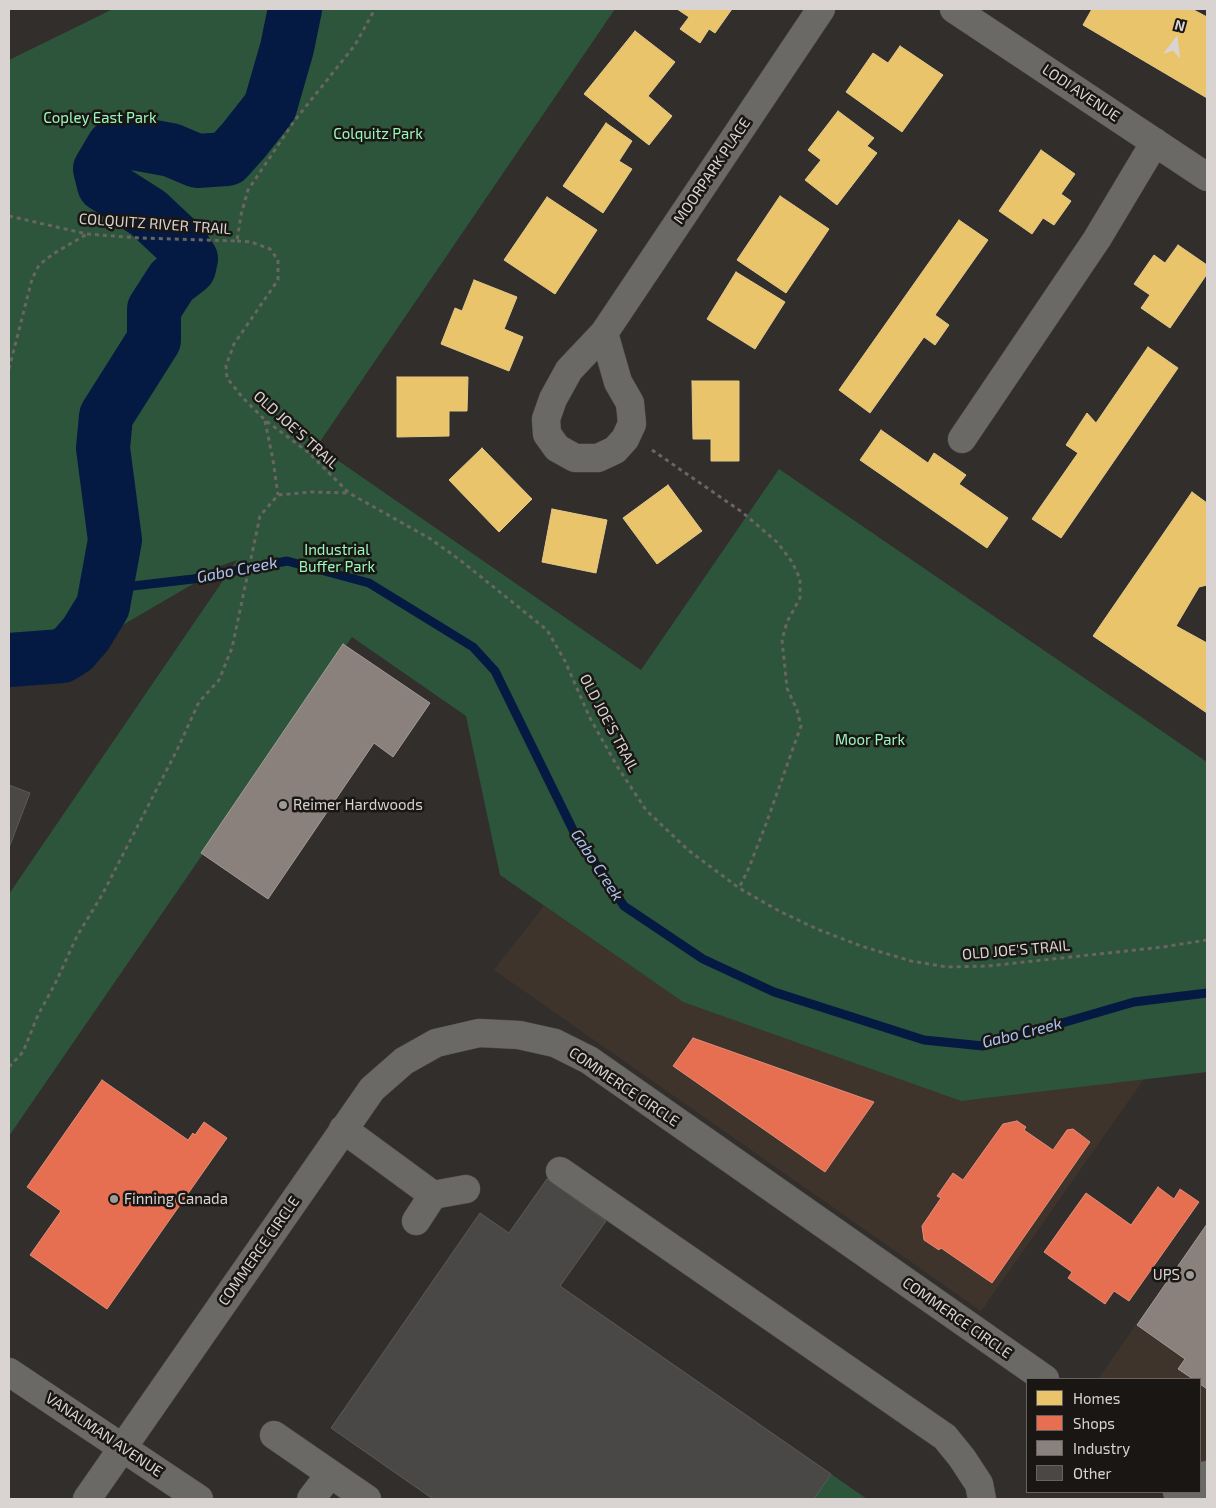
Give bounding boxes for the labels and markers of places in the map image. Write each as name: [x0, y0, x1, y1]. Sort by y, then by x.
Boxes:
place label: Reimer Hardwoods: [293, 796, 423, 814]
marker: Reimer Hardwoods: [277, 799, 289, 811]
place label: Finning Canada: [124, 1190, 228, 1208]
marker: Finning Canada: [108, 1193, 120, 1205]
place label: UPS: [1153, 1266, 1180, 1284]
marker: UPS: [1184, 1269, 1196, 1281]

